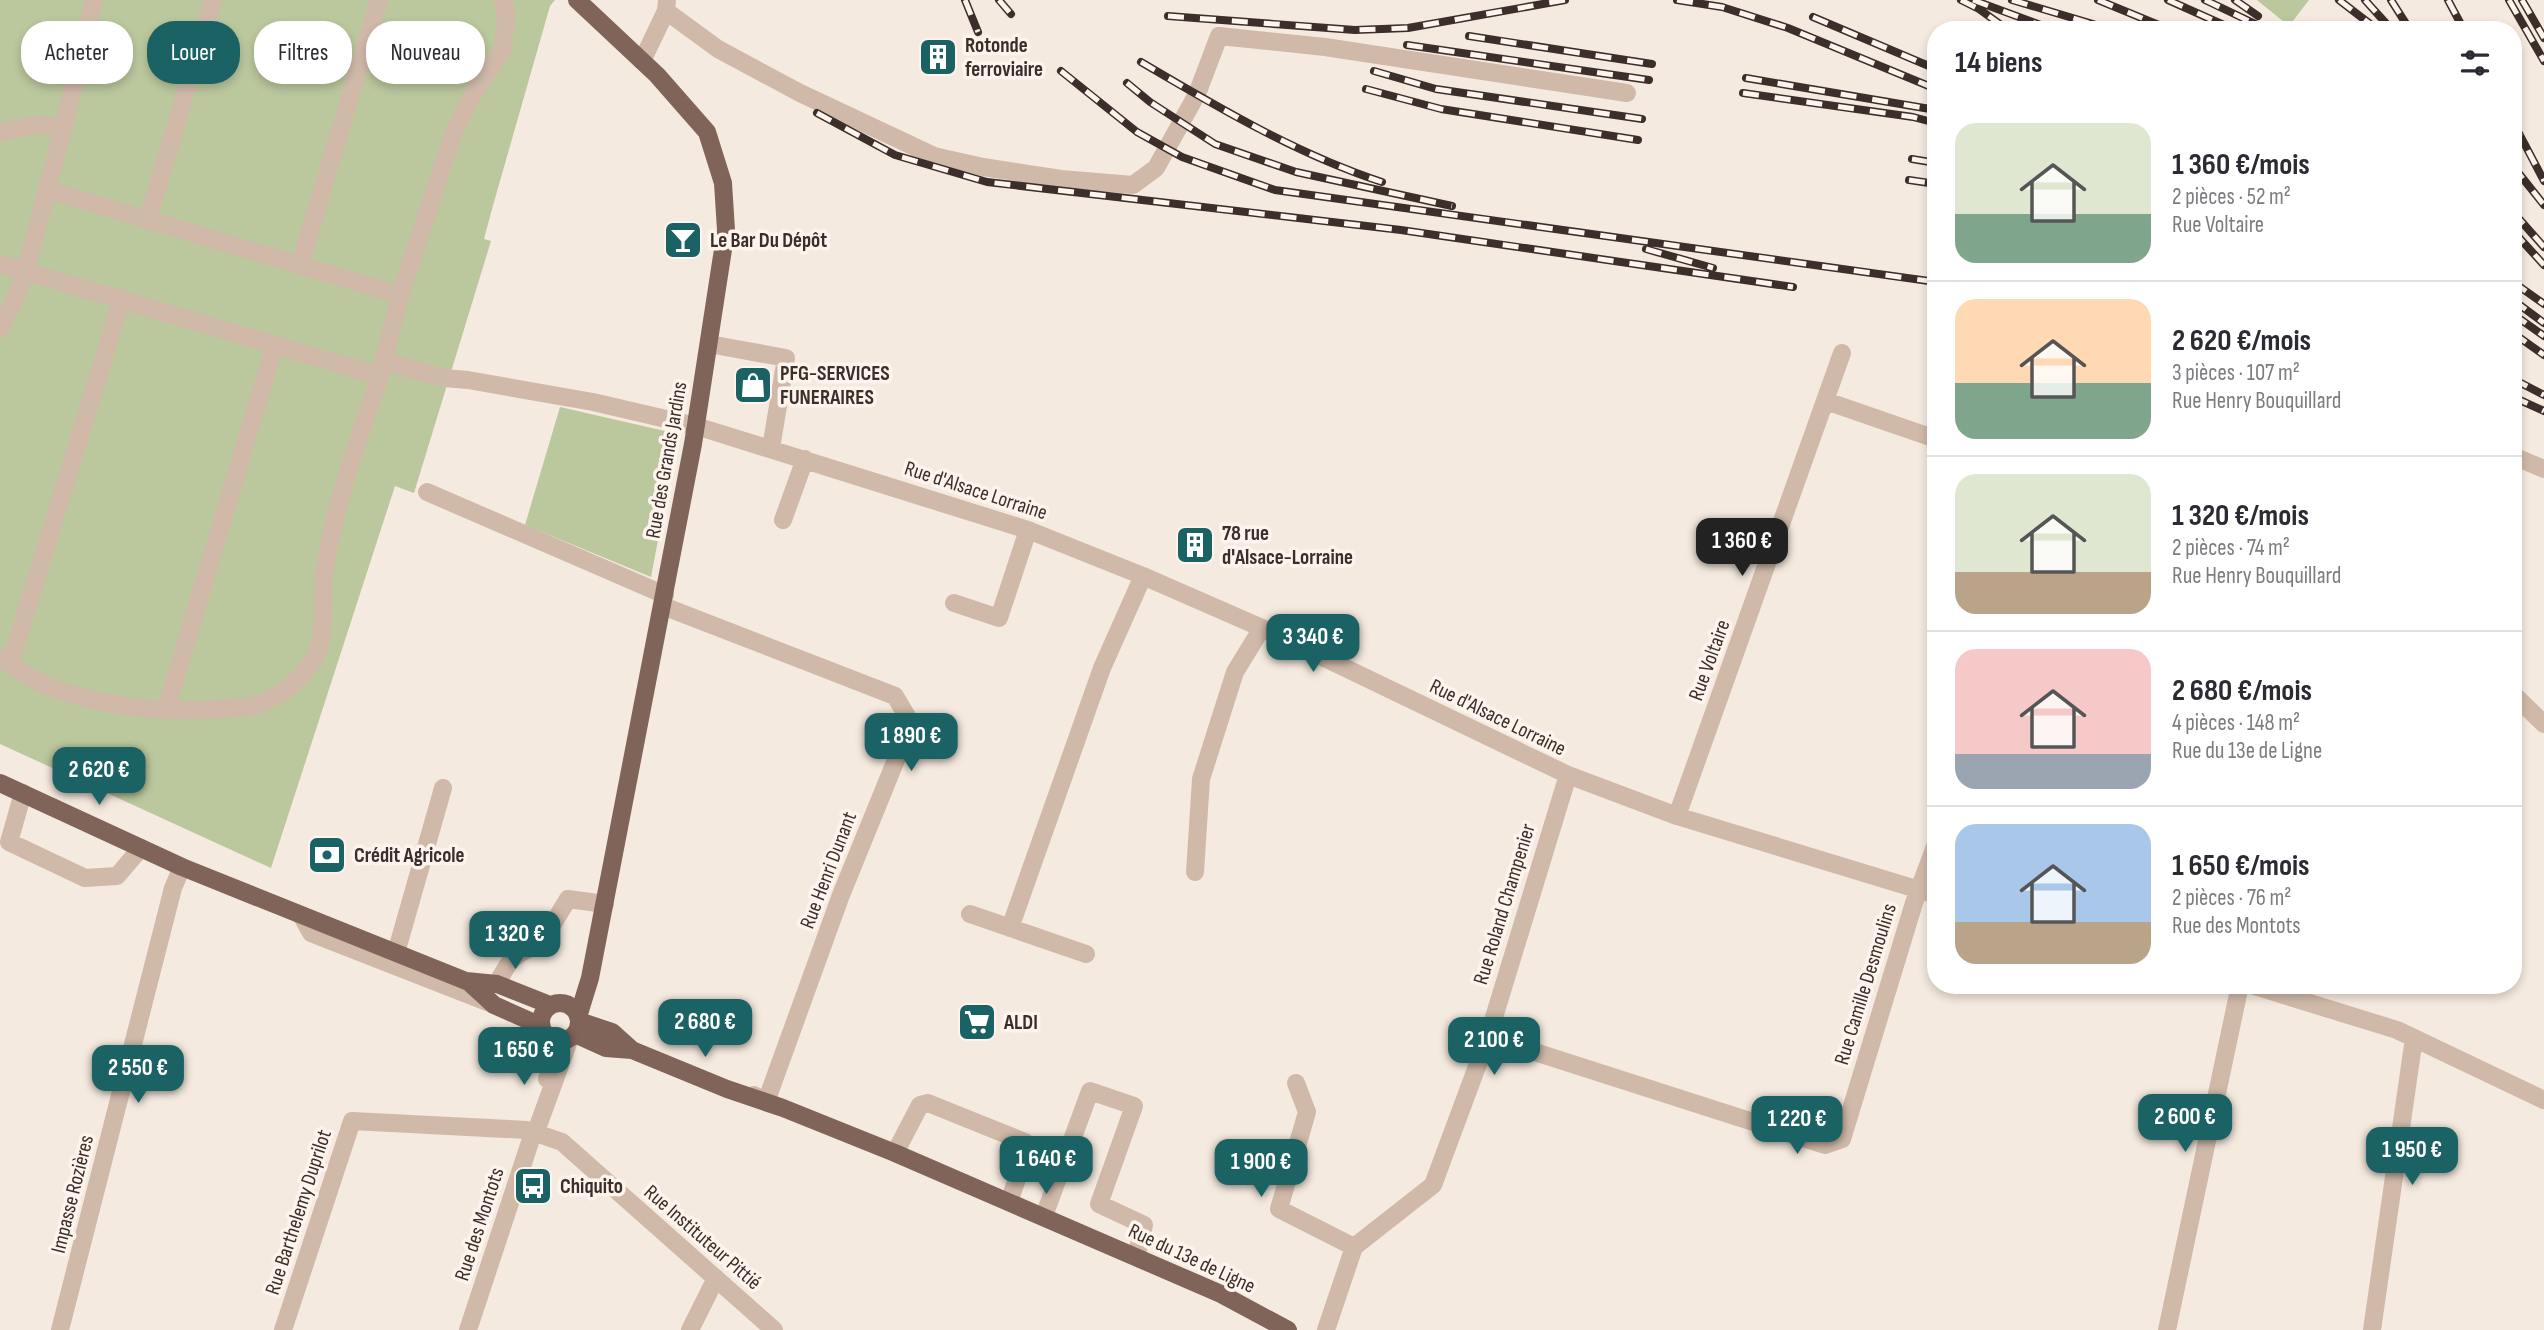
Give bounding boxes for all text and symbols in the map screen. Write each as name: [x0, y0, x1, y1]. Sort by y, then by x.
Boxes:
chip: Acheter: [21, 21, 133, 84]
chip: Louer: [147, 21, 240, 84]
chip: Filtres: [254, 21, 352, 84]
chip: Nouveau: [366, 21, 485, 84]
place label: Rotonde ferroviaire: [965, 33, 1043, 82]
building icon: Rotonde ferroviaire: [917, 36, 959, 78]
icon: filters: [2456, 44, 2494, 82]
text: 14 biens: [1955, 45, 2042, 81]
text: 1 360 €/mois: [2172, 147, 2310, 183]
icon: home: [2011, 151, 2095, 235]
text: 2 pièces · 52 m²: [2172, 183, 2291, 211]
text: Rue Voltaire: [2172, 211, 2264, 239]
bar icon: Le Bar Du Dépôt: [662, 219, 704, 261]
place label: Le Bar Du Dépôt: [710, 228, 827, 253]
text: 2 620 €/mois: [2172, 323, 2311, 359]
icon: home: [2011, 327, 2095, 411]
text: 3 pièces · 107 m²: [2172, 359, 2300, 387]
place label: PFG-SERVICES FUNERAIRES: [780, 361, 890, 410]
shop icon: PFG-SERVICES FUNERAIRES: [732, 364, 774, 406]
street label: Rue des Grands Jardins: [640, 380, 693, 540]
text: Rue Henry Bouquillard: [2172, 387, 2341, 415]
street label: Rue d'Alsace Lorraine: [901, 456, 1050, 525]
text: 1 320 €/mois: [2172, 498, 2309, 534]
icon: home: [2011, 502, 2095, 586]
pin: 1 360 €: [1677, 518, 1807, 578]
place label: 78 rue d'Alsace-Lorraine: [1222, 521, 1353, 570]
building icon: 78 rue d'Alsace-Lorraine: [1174, 524, 1216, 566]
text: 1 360 €: [1712, 527, 1772, 555]
text: 2 pièces · 74 m²: [2172, 534, 2290, 562]
text: Rue Henry Bouquillard: [2172, 562, 2341, 590]
pin: 3 340 €: [1248, 614, 1378, 674]
street label: Rue Voltaire: [1683, 616, 1736, 704]
text: 3 340 €: [1282, 623, 1344, 651]
text: 2 680 €/mois: [2172, 673, 2312, 709]
street label: Rue d'Alsace Lorraine: [1426, 674, 1570, 761]
icon: home: [2011, 677, 2095, 761]
text: 4 pièces · 148 m²: [2172, 709, 2300, 737]
pin: 1 890 €: [846, 714, 976, 773]
text: 1 890 €: [881, 722, 941, 750]
text: Rue du 13e de Ligne: [2172, 737, 2322, 765]
pin: 2 620 €: [34, 748, 164, 807]
text: 2 620 €: [69, 756, 129, 784]
street label: Rue Henri Dunant: [795, 808, 862, 932]
street label: Rue Roland Champenier: [1468, 821, 1541, 988]
bank icon: Crédit Agricole: [306, 834, 348, 876]
place label: Crédit Agricole: [354, 843, 465, 868]
text: 1 650 €/mois: [2172, 848, 2310, 884]
icon: home: [2011, 852, 2095, 936]
text: 2 pièces · 76 m²: [2172, 884, 2292, 912]
street label: Rue Camille Desmoulins: [1829, 901, 1902, 1068]
pin: 1 320 €: [450, 912, 580, 971]
text: Rue des Montots: [2172, 912, 2301, 940]
text: 1 320 €: [485, 920, 545, 948]
pin: 2 680 €: [640, 1000, 770, 1059]
supermarket icon: ALDI: [956, 1001, 998, 1043]
text: 2 680 €: [674, 1008, 736, 1036]
place label: ALDI: [1003, 1010, 1038, 1035]
pin: 2 100 €: [1429, 1018, 1559, 1077]
text: 2 100 €: [1464, 1026, 1524, 1054]
pin: 1 650 €: [459, 1028, 589, 1087]
text: 1 650 €: [494, 1036, 554, 1064]
pin: 2 550 €: [73, 1046, 203, 1105]
text: 2 550 €: [108, 1054, 168, 1082]
pin: 2 600 €: [2120, 1094, 2250, 1154]
pin: 1 220 €: [1732, 1096, 1862, 1156]
text: 2 600 €: [2154, 1103, 2216, 1131]
text: 1 220 €: [1767, 1105, 1827, 1133]
street label: Rue Barthelemy Duprilot: [260, 1127, 337, 1298]
pin: 1 950 €: [2347, 1128, 2477, 1187]
street label: Impasse Rozières: [46, 1133, 99, 1256]
pin: 1 640 €: [981, 1136, 1111, 1196]
text: 1 950 €: [2382, 1136, 2442, 1164]
pin: 1 900 €: [1196, 1140, 1326, 1199]
text: 1 640 €: [1016, 1145, 1076, 1173]
text: 1 900 €: [1231, 1148, 1291, 1176]
street label: Rue des Montots: [449, 1164, 510, 1284]
bus stop icon: Chiquito: [512, 1165, 554, 1207]
place label: Chiquito: [560, 1174, 623, 1199]
street label: Rue Instituteur Pittié: [639, 1180, 766, 1295]
street label: Rue du 13e de Ligne: [1124, 1218, 1259, 1299]

